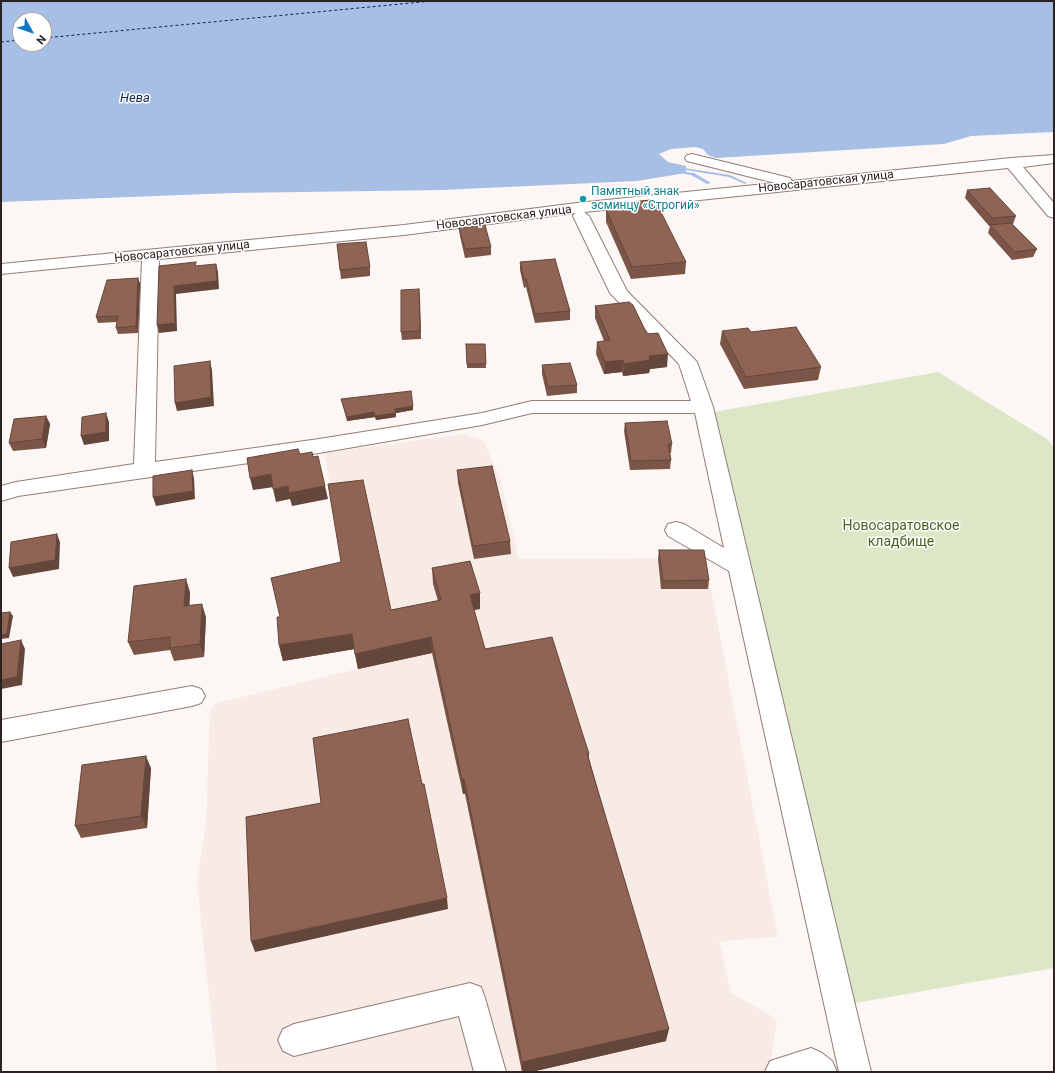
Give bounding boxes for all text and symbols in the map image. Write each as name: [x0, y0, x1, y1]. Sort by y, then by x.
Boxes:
north arrow: [12, 12, 52, 52]
text: N: [33, 32, 48, 47]
water label: Нева: [120, 91, 150, 107]
street label: Новосаратовская улица: [758, 168, 894, 196]
place label: Памятный знак эсминцу «Строгий»: [591, 185, 700, 213]
marker: Памятный знак эсминцу «Строгий»: [578, 194, 588, 204]
street label: Новосаратовская улица: [436, 203, 572, 233]
street label: Новосаратовская улица: [114, 238, 250, 266]
park label: Новосаратовское кладбище: [843, 518, 959, 550]

